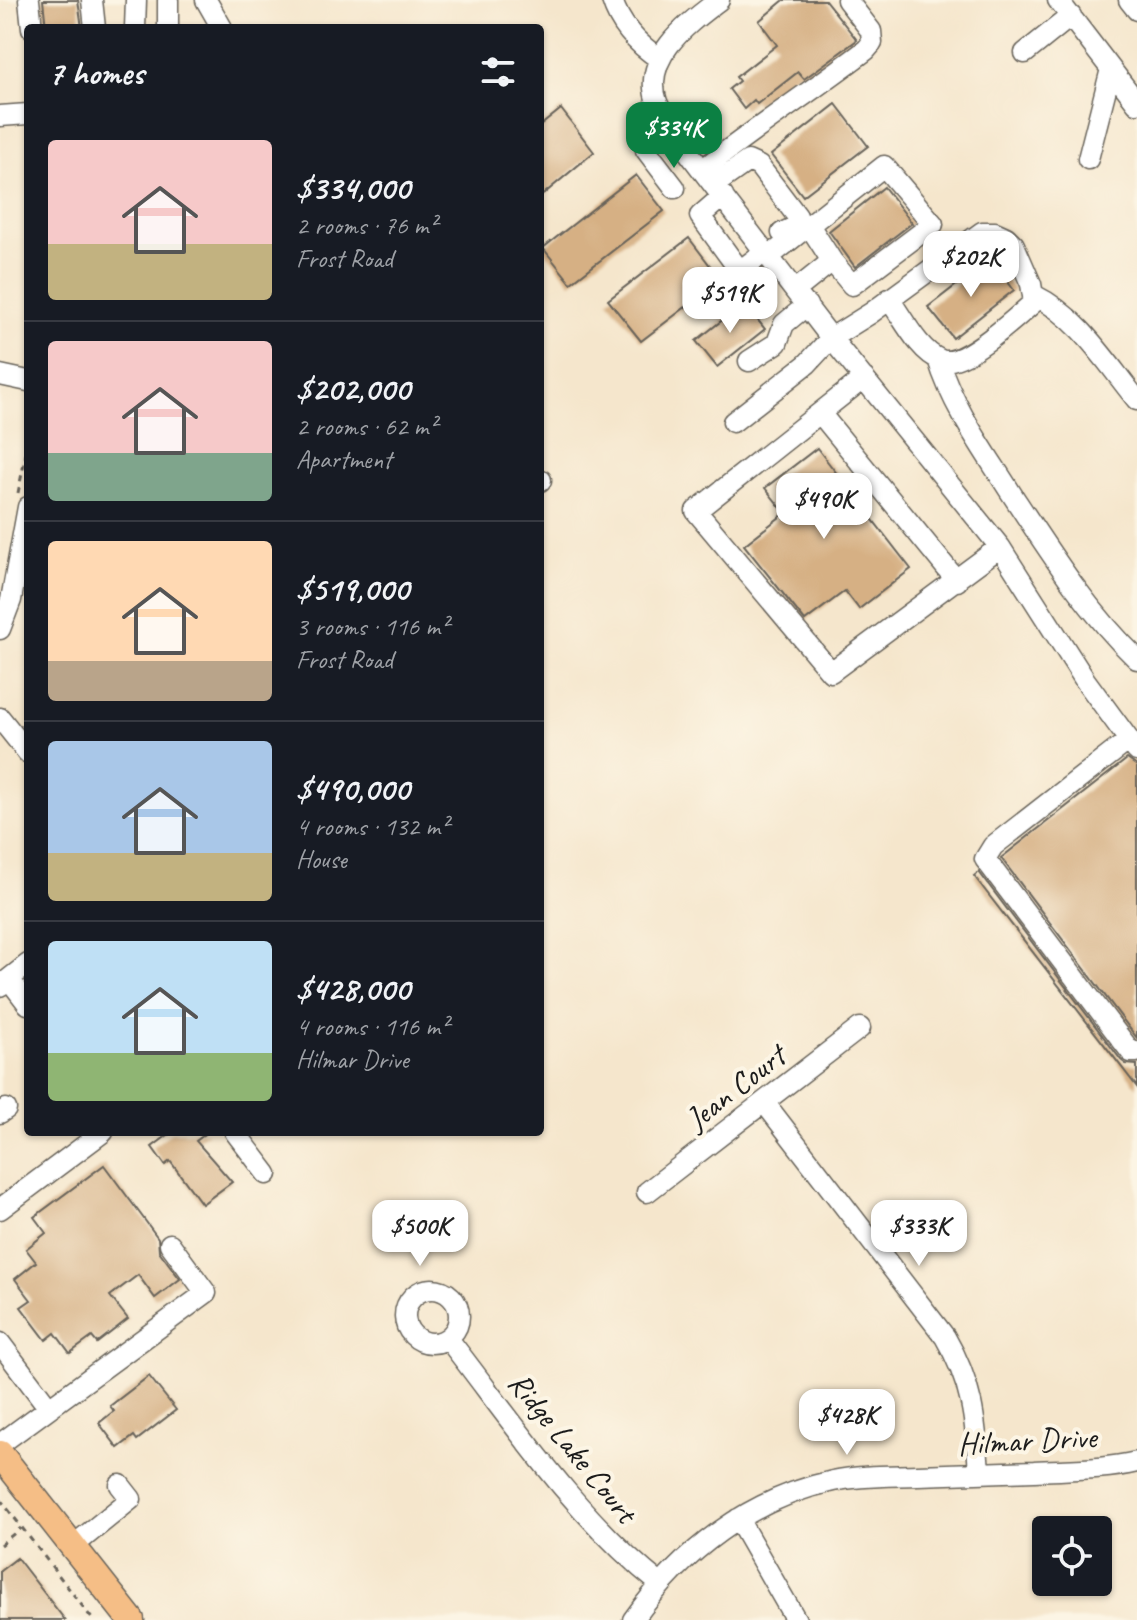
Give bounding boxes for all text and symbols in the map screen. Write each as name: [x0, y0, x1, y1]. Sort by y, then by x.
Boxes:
icon: filters: [476, 50, 520, 94]
text: 7 homes: [48, 51, 144, 94]
pin: $334K: [618, 102, 730, 170]
text: $334K: [644, 111, 704, 144]
text: $334,000: [296, 166, 410, 209]
icon: home: [112, 172, 208, 268]
text: 2 rooms · 76 m²: [296, 209, 437, 242]
pin: $202K: [915, 231, 1027, 299]
text: $202K: [941, 240, 1001, 273]
text: Frost Road: [296, 242, 393, 275]
pin: $519K: [674, 267, 786, 335]
text: $519K: [700, 276, 760, 309]
text: $202,000: [296, 367, 410, 410]
icon: home: [112, 373, 208, 469]
text: 2 rooms · 62 m²: [296, 410, 437, 443]
text: Apartment: [296, 443, 392, 476]
pin: $490K: [768, 473, 880, 541]
text: $490K: [794, 482, 854, 515]
text: $519,000: [296, 567, 409, 610]
icon: home: [112, 573, 208, 669]
text: 3 rooms · 116 m²: [296, 610, 448, 643]
text: Frost Road: [296, 643, 393, 676]
text: $490,000: [296, 767, 409, 810]
icon: home: [112, 773, 208, 869]
text: 4 rooms · 132 m²: [296, 810, 448, 843]
text: House: [296, 843, 347, 876]
text: $428,000: [296, 967, 410, 1010]
icon: home: [112, 973, 208, 1069]
text: 4 rooms · 116 m²: [296, 1010, 448, 1043]
street label: Jean Court: [676, 1033, 797, 1140]
text: Hilmar Drive: [296, 1043, 409, 1076]
pin: $500K: [364, 1200, 476, 1268]
pin: $333K: [863, 1200, 975, 1268]
text: $500K: [390, 1209, 450, 1242]
text: $333K: [889, 1209, 949, 1242]
street label: Ridge Lake Court: [499, 1363, 648, 1534]
pin: $428K: [791, 1389, 903, 1457]
text: $428K: [817, 1398, 877, 1431]
street label: Hilmar Drive: [957, 1416, 1100, 1465]
map controls: [1032, 1516, 1112, 1596]
button: locate: [1032, 1516, 1112, 1596]

